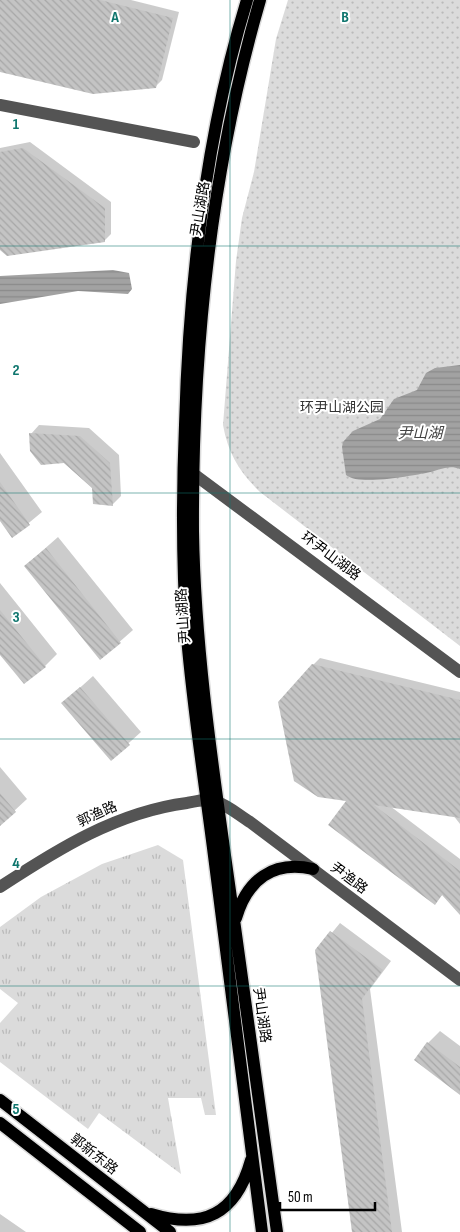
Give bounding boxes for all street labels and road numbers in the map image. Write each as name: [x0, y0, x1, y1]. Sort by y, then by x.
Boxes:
street label: 尹山湖路: [187, 180, 213, 238]
street label: 环尹山湖路: [298, 528, 364, 584]
street label: 尹山湖路: [173, 587, 193, 645]
street label: 郭渔路: [74, 798, 120, 830]
street label: 尹渔路: [327, 859, 371, 897]
street label: 尹山湖路: [250, 986, 274, 1044]
street label: 郭新东路: [67, 1130, 121, 1178]

